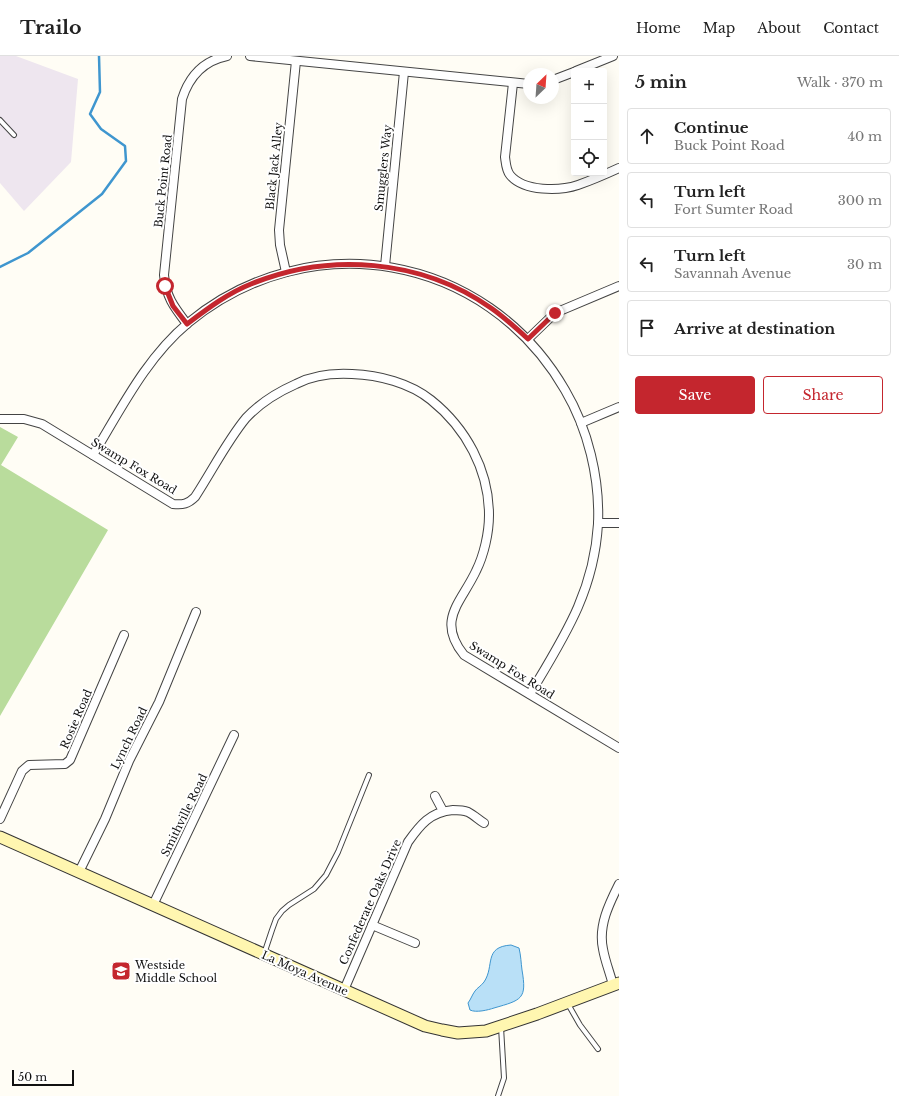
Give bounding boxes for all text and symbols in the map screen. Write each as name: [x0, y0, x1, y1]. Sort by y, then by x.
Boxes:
text: Trailo: [20, 16, 82, 39]
text: Home: [636, 19, 681, 37]
text: Map: [703, 19, 735, 37]
text: About: [757, 19, 801, 37]
text: Contact: [823, 19, 879, 37]
north arrow: [523, 68, 559, 104]
map controls: [571, 68, 607, 176]
button: +: [571, 68, 607, 104]
text: 5 min: [635, 72, 687, 93]
text: Walk · 370 m: [797, 74, 883, 91]
button: −: [571, 104, 607, 140]
text: Continue: [674, 118, 749, 137]
street label: Black Jack Alley: [262, 122, 286, 210]
street label: Smugglers Way: [371, 124, 395, 212]
icon: ahead: [636, 125, 658, 147]
text: 40 m: [847, 128, 882, 145]
street label: Buck Point Road: [151, 133, 175, 228]
text: Buck Point Road: [674, 137, 785, 154]
button: locate: [571, 140, 607, 176]
text: Turn left: [674, 182, 745, 201]
icon: left: [636, 189, 658, 211]
text: 300 m: [838, 192, 882, 209]
text: Fort Sumter Road: [674, 201, 793, 218]
text: Turn left: [674, 246, 745, 265]
icon: left: [636, 253, 658, 275]
text: 30 m: [847, 256, 882, 273]
text: Savannah Avenue: [674, 265, 791, 282]
route start: [156, 277, 174, 295]
route end: [546, 304, 564, 322]
icon: arrive: [636, 317, 658, 339]
text: Arrive at destination: [674, 319, 835, 338]
button: Save: [635, 376, 755, 414]
button: Share: [763, 376, 883, 414]
street label: Swamp Fox Road: [89, 435, 180, 497]
street label: Swamp Fox Road: [467, 638, 558, 702]
street label: Rosie Road: [57, 687, 95, 751]
street label: Lynch Road: [108, 704, 150, 771]
street label: Smithville Road: [158, 771, 210, 859]
street label: Confederate Oaks Drive: [336, 837, 404, 967]
street label: La Moya Avenue: [260, 948, 350, 998]
place label: Westside Middle School: [134, 958, 218, 985]
school or university icon: Westside Middle School: [110, 960, 132, 982]
scale bar: [12, 1068, 74, 1087]
text: 50 m: [18, 1070, 47, 1084]

